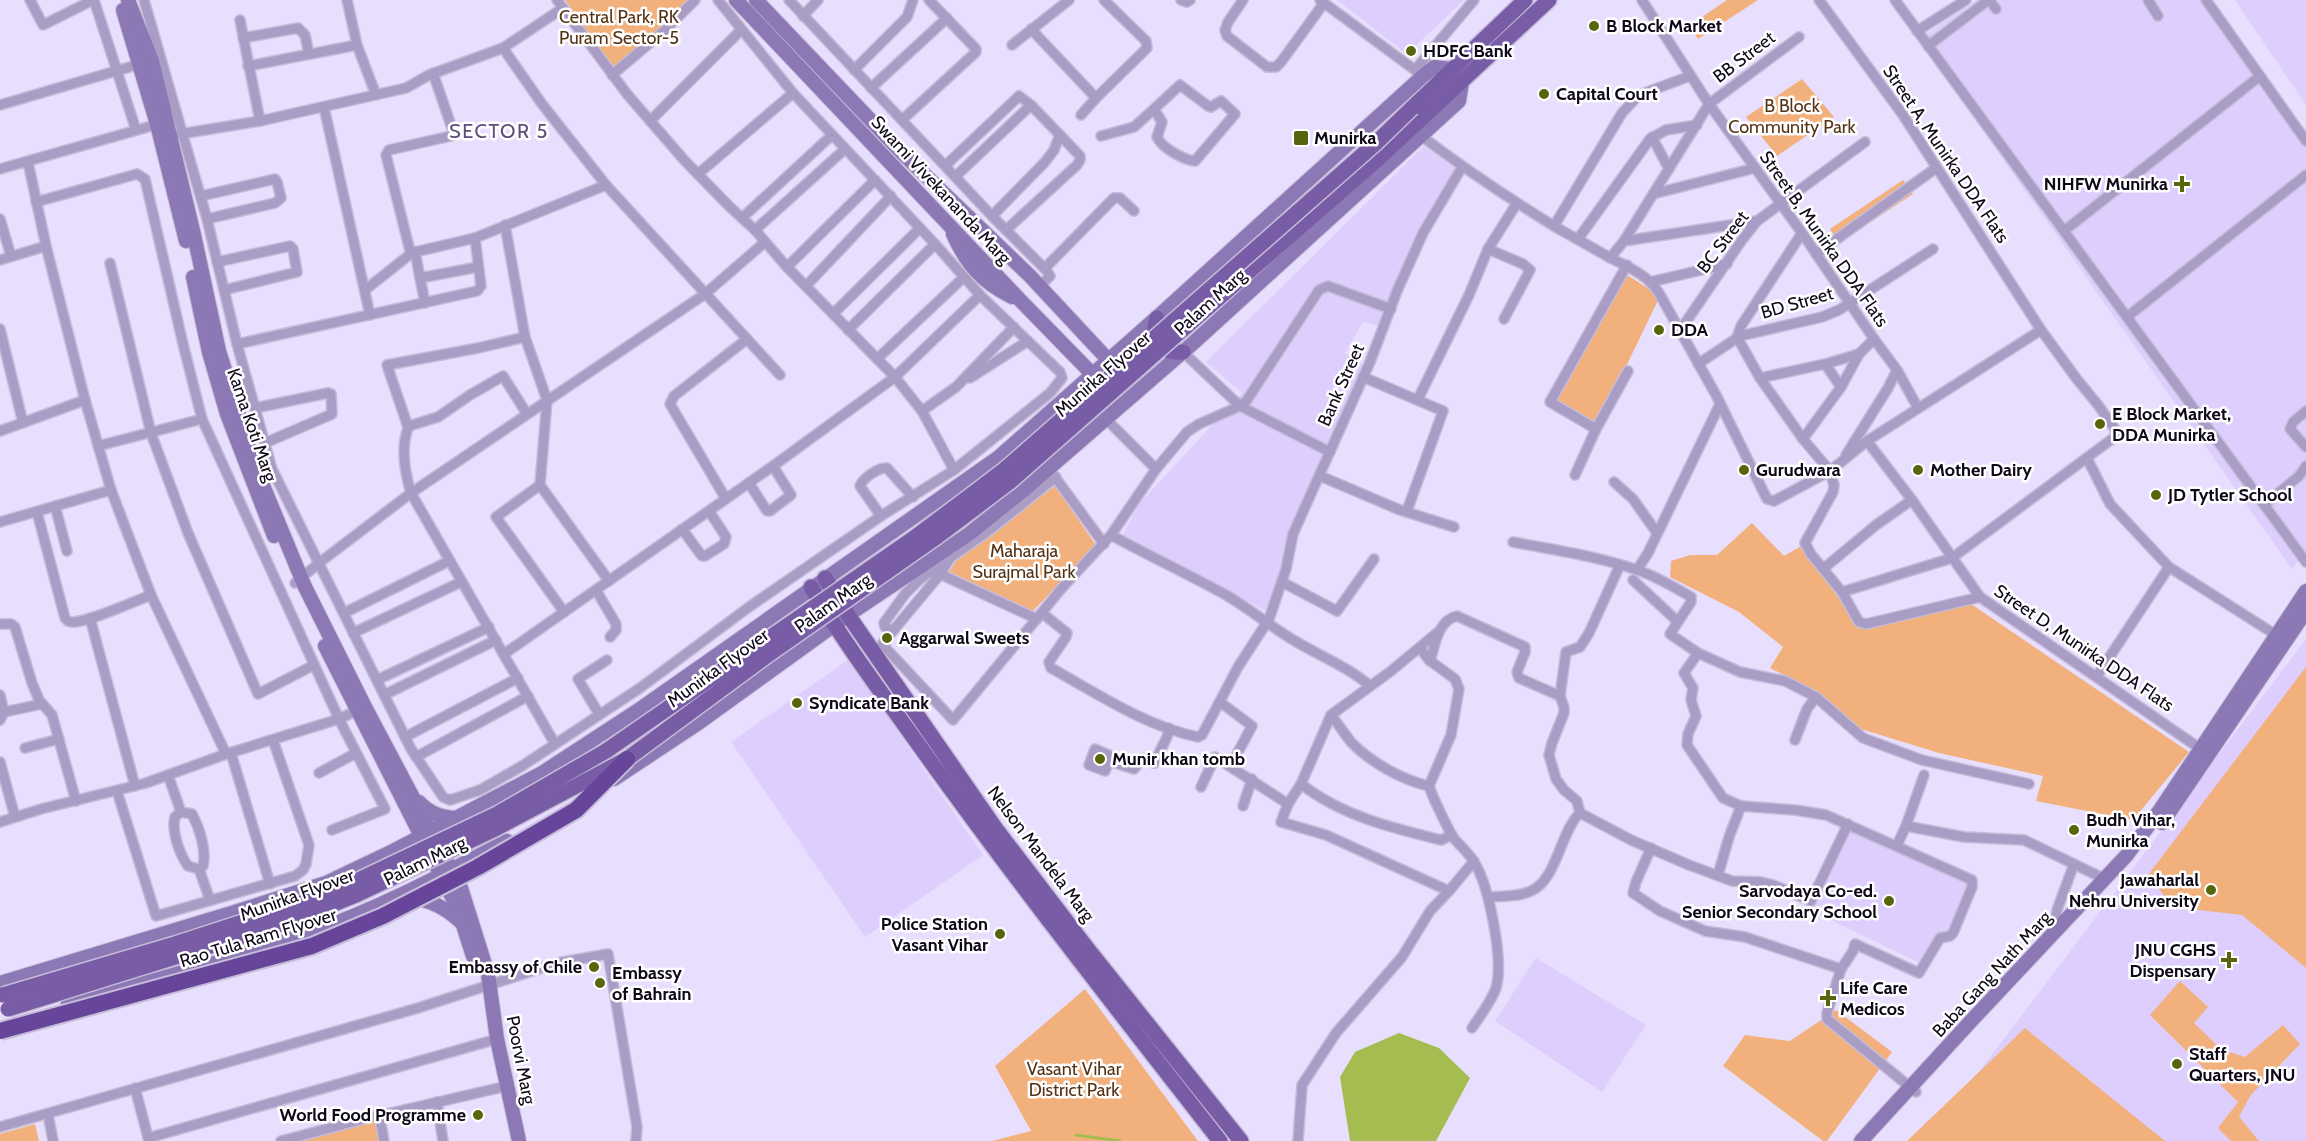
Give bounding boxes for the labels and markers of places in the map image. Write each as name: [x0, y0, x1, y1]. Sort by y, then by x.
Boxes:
place label: B Block Market: [1606, 15, 1722, 37]
marker: B Block Market: [1587, 19, 1601, 33]
place label: HDFC Bank: [1423, 40, 1513, 62]
marker: HDFC Bank: [1404, 44, 1418, 58]
place label: Capital Court: [1556, 83, 1658, 105]
marker: Capital Court: [1537, 87, 1551, 101]
place label: Munirka: [1314, 127, 1377, 149]
marker: Munirka: [1292, 129, 1310, 147]
place label: NIHFW Munirka: [2044, 173, 2168, 195]
marker: NIHFW Munirka: [2173, 175, 2191, 193]
place label: DDA: [1671, 319, 1709, 341]
marker: DDA: [1652, 323, 1666, 337]
place label: E Block Market, DDA Munirka: [2112, 403, 2231, 446]
marker: E Block Market, DDA Munirka: [2093, 417, 2107, 431]
place label: Gurudwara: [1756, 459, 1841, 481]
place label: Mother Dairy: [1930, 459, 2032, 481]
marker: Gurudwara: [1737, 463, 1751, 477]
marker: Mother Dairy: [1911, 463, 1925, 477]
place label: JD Tytler School: [2167, 484, 2293, 506]
marker: JD Tytler School: [2149, 488, 2163, 502]
place label: Aggarwal Sweets: [899, 627, 1030, 649]
marker: Aggarwal Sweets: [880, 631, 894, 645]
place label: Syndicate Bank: [809, 692, 929, 714]
marker: Syndicate Bank: [790, 696, 804, 710]
place label: Munir khan tomb: [1112, 748, 1245, 770]
marker: Munir khan tomb: [1093, 752, 1107, 766]
place label: Budh Vihar, Munirka: [2086, 809, 2175, 852]
marker: Budh Vihar, Munirka: [2067, 823, 2081, 837]
place label: Jawaharlal Nehru University: [2069, 869, 2199, 912]
place label: Sarvodaya Co-ed. Senior Secondary School: [1682, 880, 1877, 923]
marker: Jawaharlal Nehru University: [2204, 883, 2218, 897]
marker: Sarvodaya Co-ed. Senior Secondary School: [1882, 894, 1896, 908]
place label: Police Station Vasant Vihar: [881, 913, 988, 956]
marker: Police Station Vasant Vihar: [993, 927, 1007, 941]
place label: JNU CGHS Dispensary: [2130, 939, 2216, 982]
marker: JNU CGHS Dispensary: [2220, 951, 2238, 969]
place label: Embassy of Chile: [449, 956, 582, 978]
marker: Embassy of Chile: [587, 960, 601, 974]
place label: Embassy of Bahrain: [612, 962, 692, 1005]
marker: Embassy of Bahrain: [593, 976, 607, 990]
place label: Life Care Medicos: [1840, 977, 1908, 1020]
marker: Life Care Medicos: [1821, 991, 1835, 1005]
place label: Staff Quarters, JNU: [2189, 1043, 2295, 1086]
marker: Staff Quarters, JNU: [2170, 1057, 2184, 1071]
place label: World Food Programme: [280, 1104, 466, 1126]
marker: World Food Programme: [471, 1108, 485, 1122]

